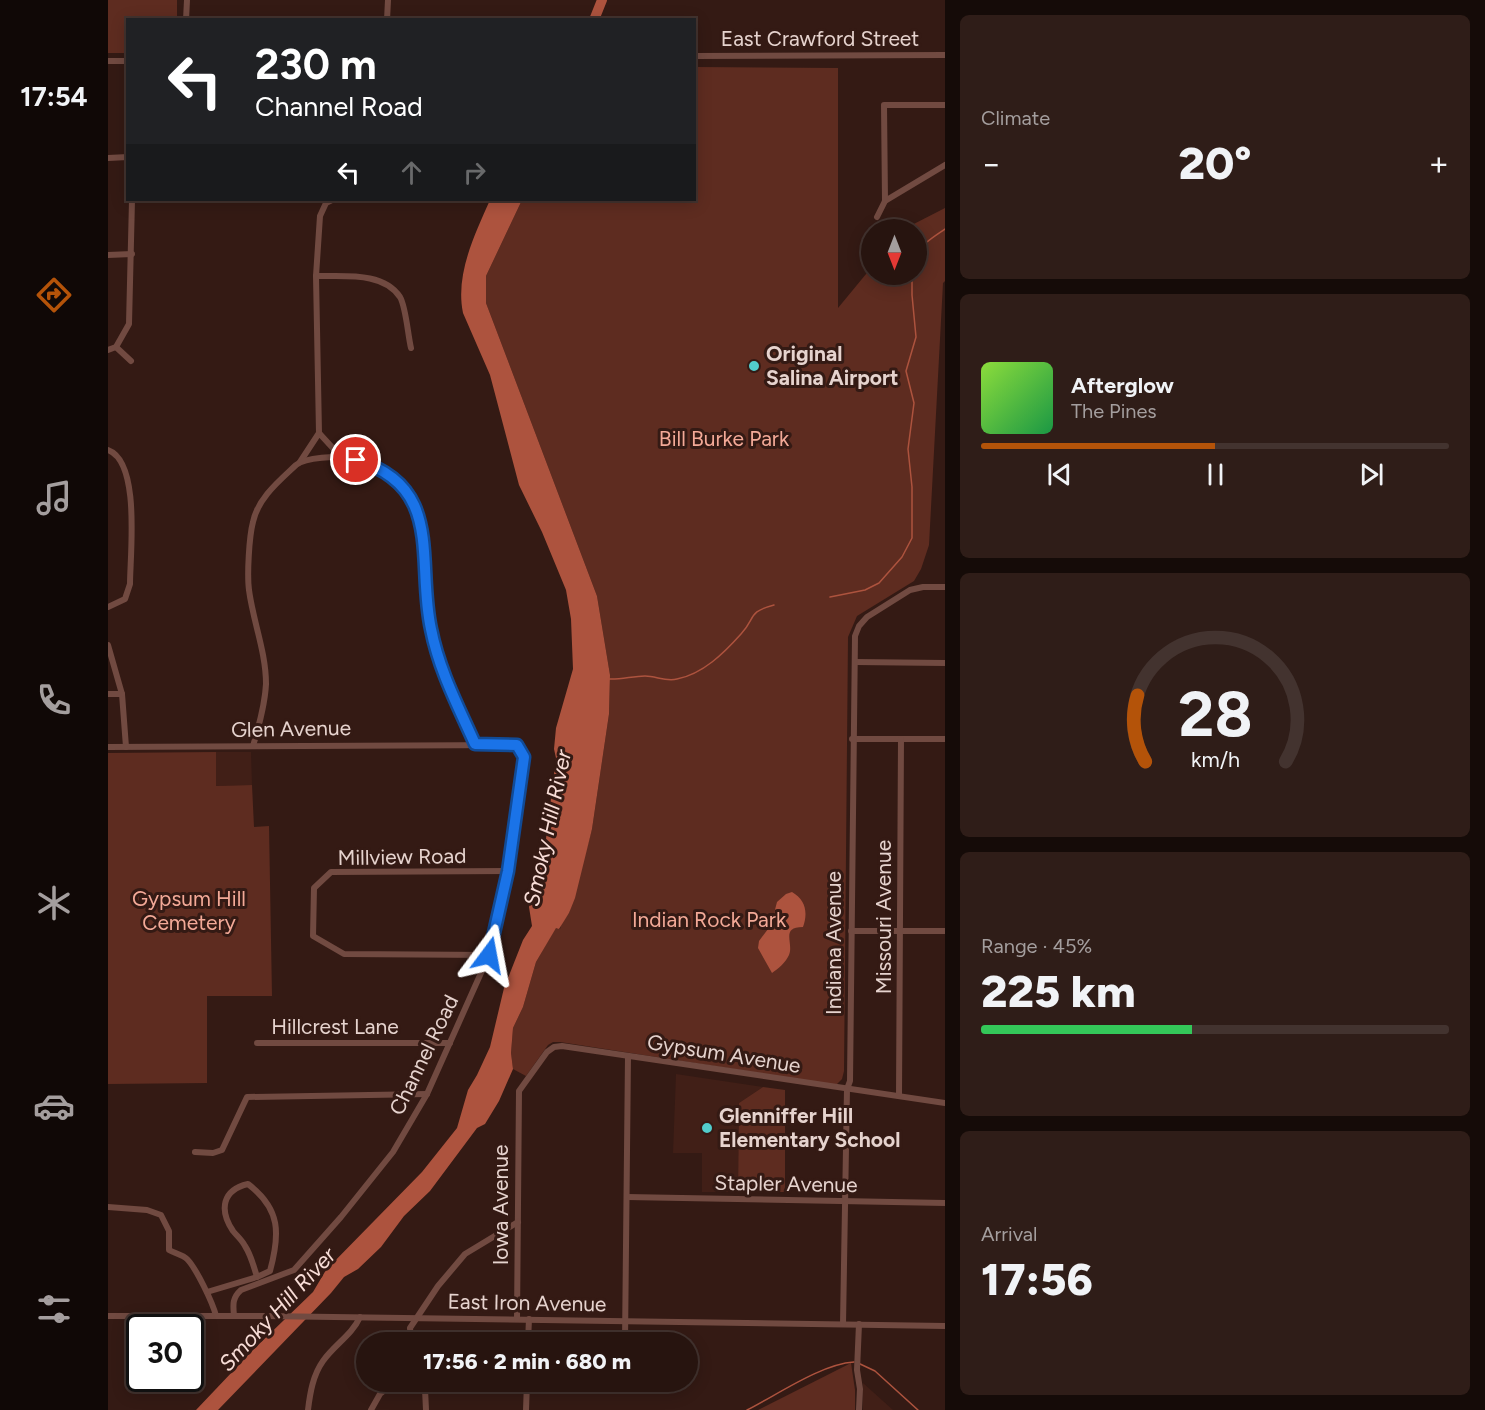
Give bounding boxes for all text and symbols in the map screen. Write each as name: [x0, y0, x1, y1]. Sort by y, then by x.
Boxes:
street label: East Crawford Street: [721, 26, 919, 51]
text: 230 m: [255, 39, 377, 90]
icon: left: [156, 42, 234, 120]
text: 17:54: [20, 80, 88, 113]
text: Channel Road: [255, 90, 423, 123]
text: Climate: [981, 106, 1050, 130]
text: 20°: [1178, 136, 1252, 190]
text: −: [981, 144, 1002, 183]
text: +: [1428, 144, 1449, 183]
icon: left: [332, 156, 365, 189]
icon: ahead: [395, 156, 428, 189]
icon: right: [458, 156, 491, 189]
north arrow: [861, 219, 927, 285]
map controls: [861, 219, 927, 285]
icon: directions: [33, 274, 75, 316]
place label: Original Salina Airport: [766, 341, 898, 390]
marker: Original Salina Airport: [747, 359, 761, 373]
text: Afterglow: [1071, 372, 1174, 399]
text: The Pines: [1071, 399, 1157, 423]
park label: Bill Burke Park: [659, 426, 790, 451]
pin: [330, 434, 381, 485]
icon: arrive: [339, 443, 372, 476]
icon: previous: [1043, 458, 1076, 491]
icon: pause: [1199, 458, 1232, 491]
icon: next: [1355, 458, 1388, 491]
icon: music: [33, 477, 75, 519]
text: 28: [1178, 677, 1252, 752]
icon: phone: [33, 679, 75, 721]
street label: Glen Avenue: [231, 715, 351, 742]
water label: Smoky Hill River: [518, 746, 578, 909]
text: km/h: [1191, 747, 1239, 772]
street label: Missouri Avenue: [871, 840, 896, 994]
street label: Millview Road: [337, 843, 467, 870]
street label: Indiana Avenue: [821, 871, 846, 1015]
icon: climate: [33, 882, 75, 924]
park label: Gypsum Hill Cemetery: [132, 886, 246, 935]
park label: Indian Rock Park: [632, 907, 787, 932]
position arrow: [457, 923, 521, 987]
text: Range · 45%: [981, 934, 1092, 958]
text: 225 km: [981, 964, 1136, 1018]
street label: Channel Road: [384, 991, 463, 1119]
street label: Hillcrest Lane: [271, 1014, 399, 1039]
street label: Gypsum Avenue: [646, 1029, 803, 1078]
icon: car: [33, 1085, 75, 1127]
place label: Glenniffer Hill Elementary School: [719, 1103, 900, 1152]
marker: Glenniffer Hill Elementary School: [700, 1121, 714, 1135]
street label: Iowa Avenue: [488, 1145, 513, 1265]
street label: Stapler Avenue: [714, 1170, 858, 1197]
text: Arrival: [981, 1222, 1037, 1246]
water label: Smoky Hill River: [213, 1241, 343, 1377]
text: 17:56: [981, 1252, 1093, 1306]
icon: filters: [33, 1288, 75, 1330]
street label: East Iron Avenue: [447, 1289, 607, 1316]
speed limit sign: 30: [126, 1314, 204, 1392]
text: 17:56 · 2 min · 680 m: [423, 1348, 631, 1375]

